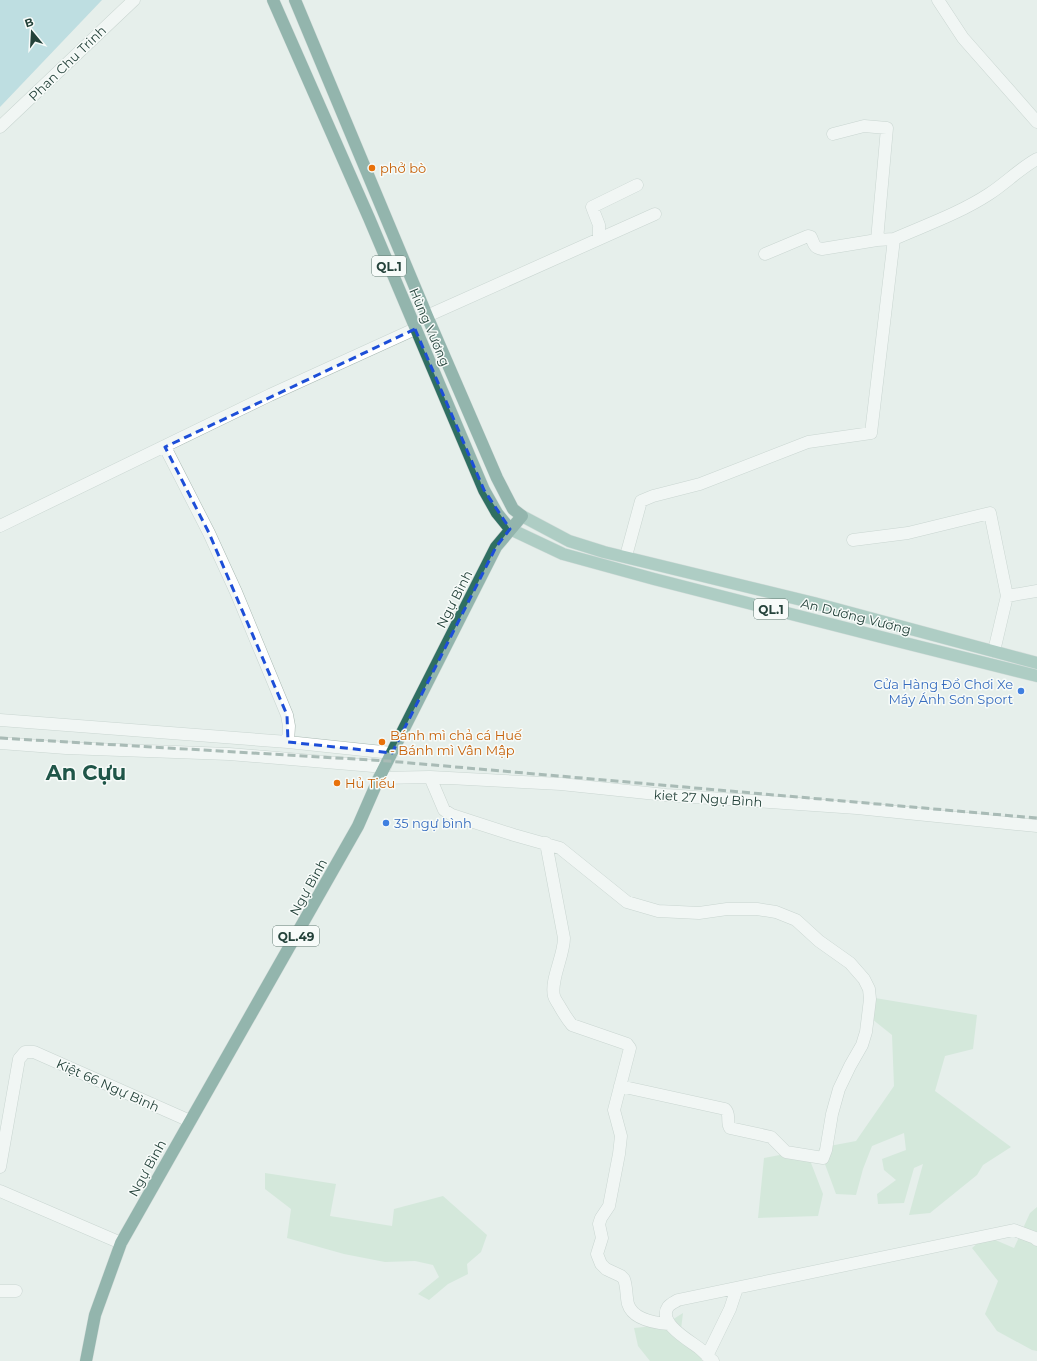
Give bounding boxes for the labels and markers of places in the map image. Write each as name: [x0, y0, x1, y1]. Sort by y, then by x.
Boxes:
place label: phở bò: [380, 160, 426, 176]
marker: phở bò: [367, 163, 377, 173]
place label: Cửa Hàng Đồ Chơi Xe Máy Ánh Sơn Sport: [874, 676, 1013, 707]
marker: Cửa Hàng Đồ Chơi Xe Máy Ánh Sơn Sport: [1016, 686, 1026, 696]
place label: Bánh mì chả cá Huế - Bánh mì Vân Mập: [390, 727, 522, 758]
marker: Bánh mì chả cá Huế - Bánh mì Vân Mập: [377, 737, 387, 747]
place label: Hủ Tiếu: [345, 775, 395, 791]
marker: Hủ Tiếu: [332, 778, 342, 788]
place label: 35 ngự bình: [394, 815, 472, 831]
marker: 35 ngự bình: [381, 818, 391, 828]

